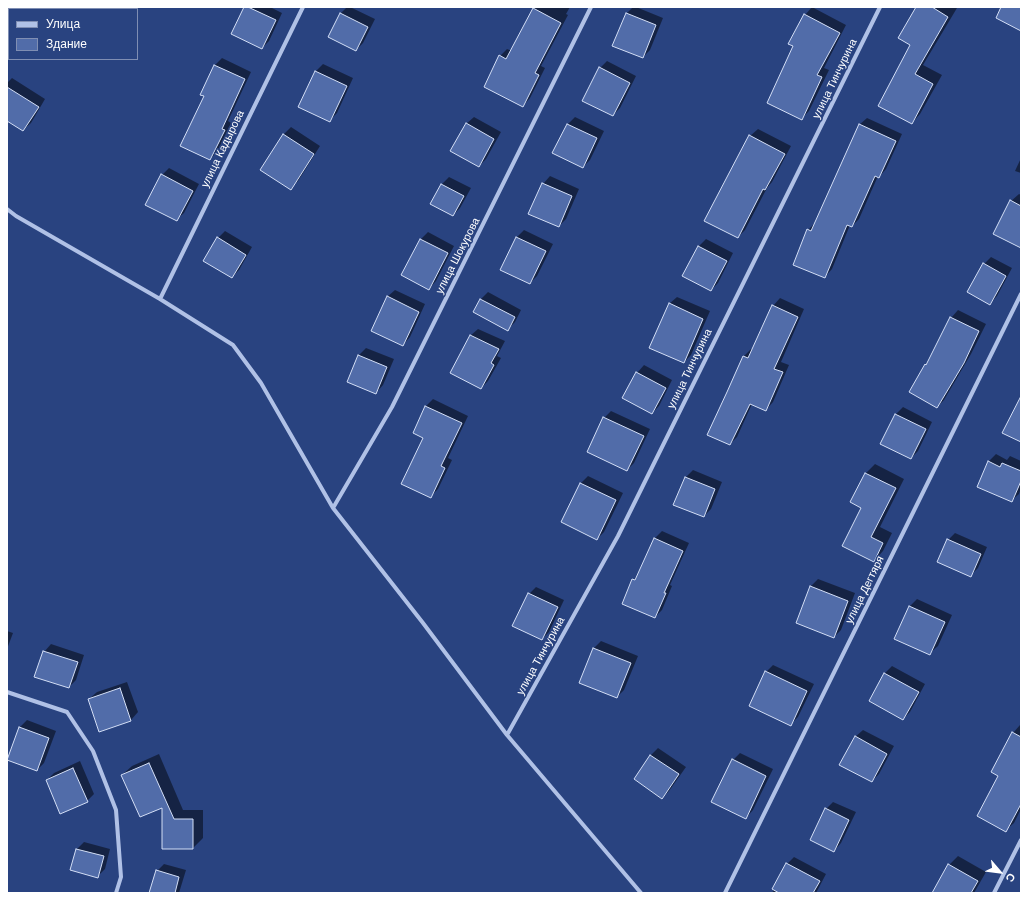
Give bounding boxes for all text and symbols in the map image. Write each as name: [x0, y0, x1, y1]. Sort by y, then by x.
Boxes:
legend: [8, 8, 138, 60]
text: Улица: [46, 17, 80, 31]
text: Здание: [46, 37, 87, 51]
street label: улица Тинчурина: [810, 37, 860, 121]
street label: улица Кадырова: [199, 108, 247, 190]
street label: улица Шокурова: [433, 216, 483, 296]
street label: улица Тинчурина: [665, 327, 715, 411]
street label: улица Дегтяря: [843, 554, 887, 626]
street label: улица Тинчурина: [514, 615, 568, 697]
north arrow: [980, 852, 1020, 892]
text: С: [1003, 871, 1018, 884]

